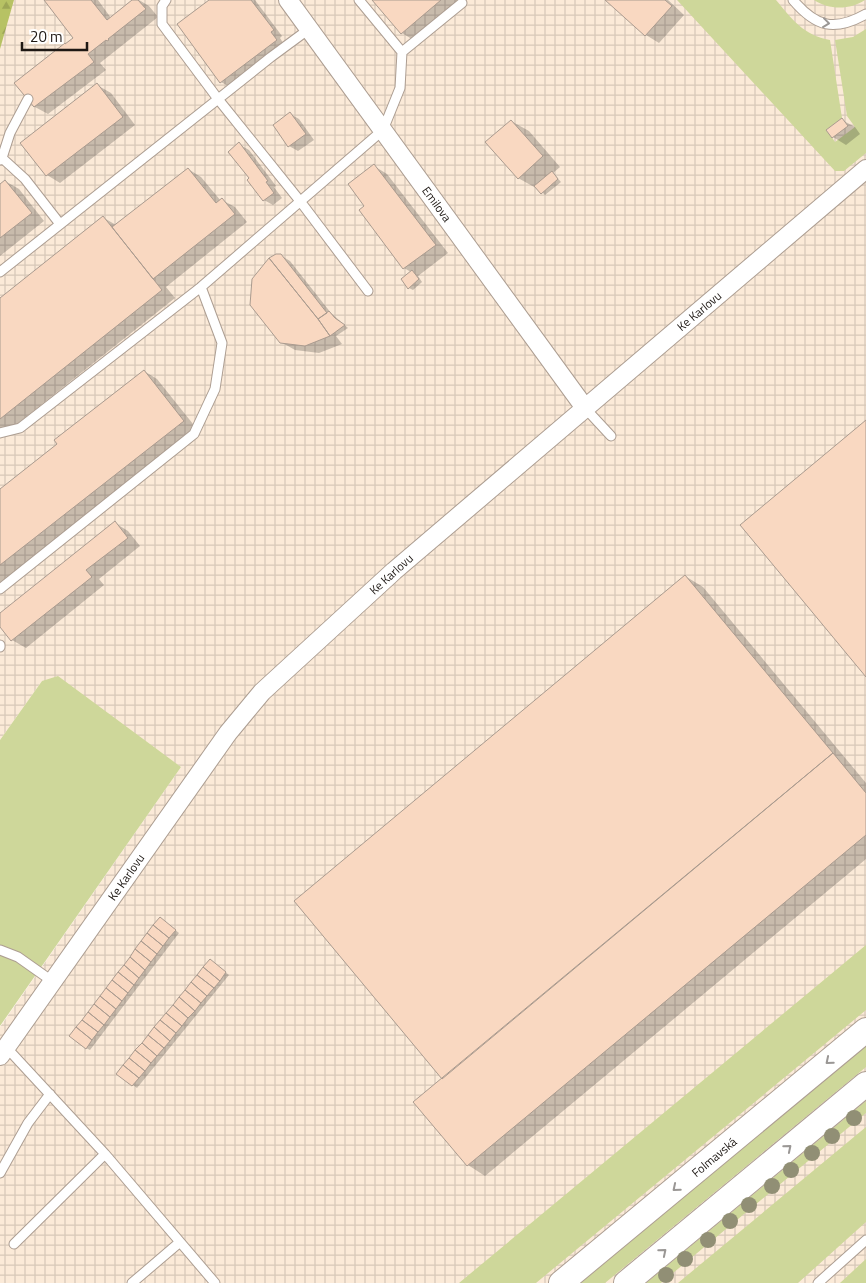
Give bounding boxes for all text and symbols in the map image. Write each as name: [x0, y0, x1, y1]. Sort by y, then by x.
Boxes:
one-way arrow: [822, 17, 830, 28]
scale bar: [22, 20, 88, 52]
text: 20 m: [30, 25, 63, 48]
street label: Emilova: [418, 182, 456, 226]
street label: Ke Karlovu: [672, 287, 726, 335]
street label: Ke Karlovu: [365, 549, 417, 599]
street label: Ke Karlovu: [103, 850, 149, 904]
one-way arrow: [825, 1056, 834, 1065]
street label: Folmavská: [687, 1132, 741, 1182]
one-way arrow: [783, 1145, 792, 1154]
one-way arrow: [673, 1182, 682, 1191]
one-way arrow: [657, 1249, 666, 1257]

